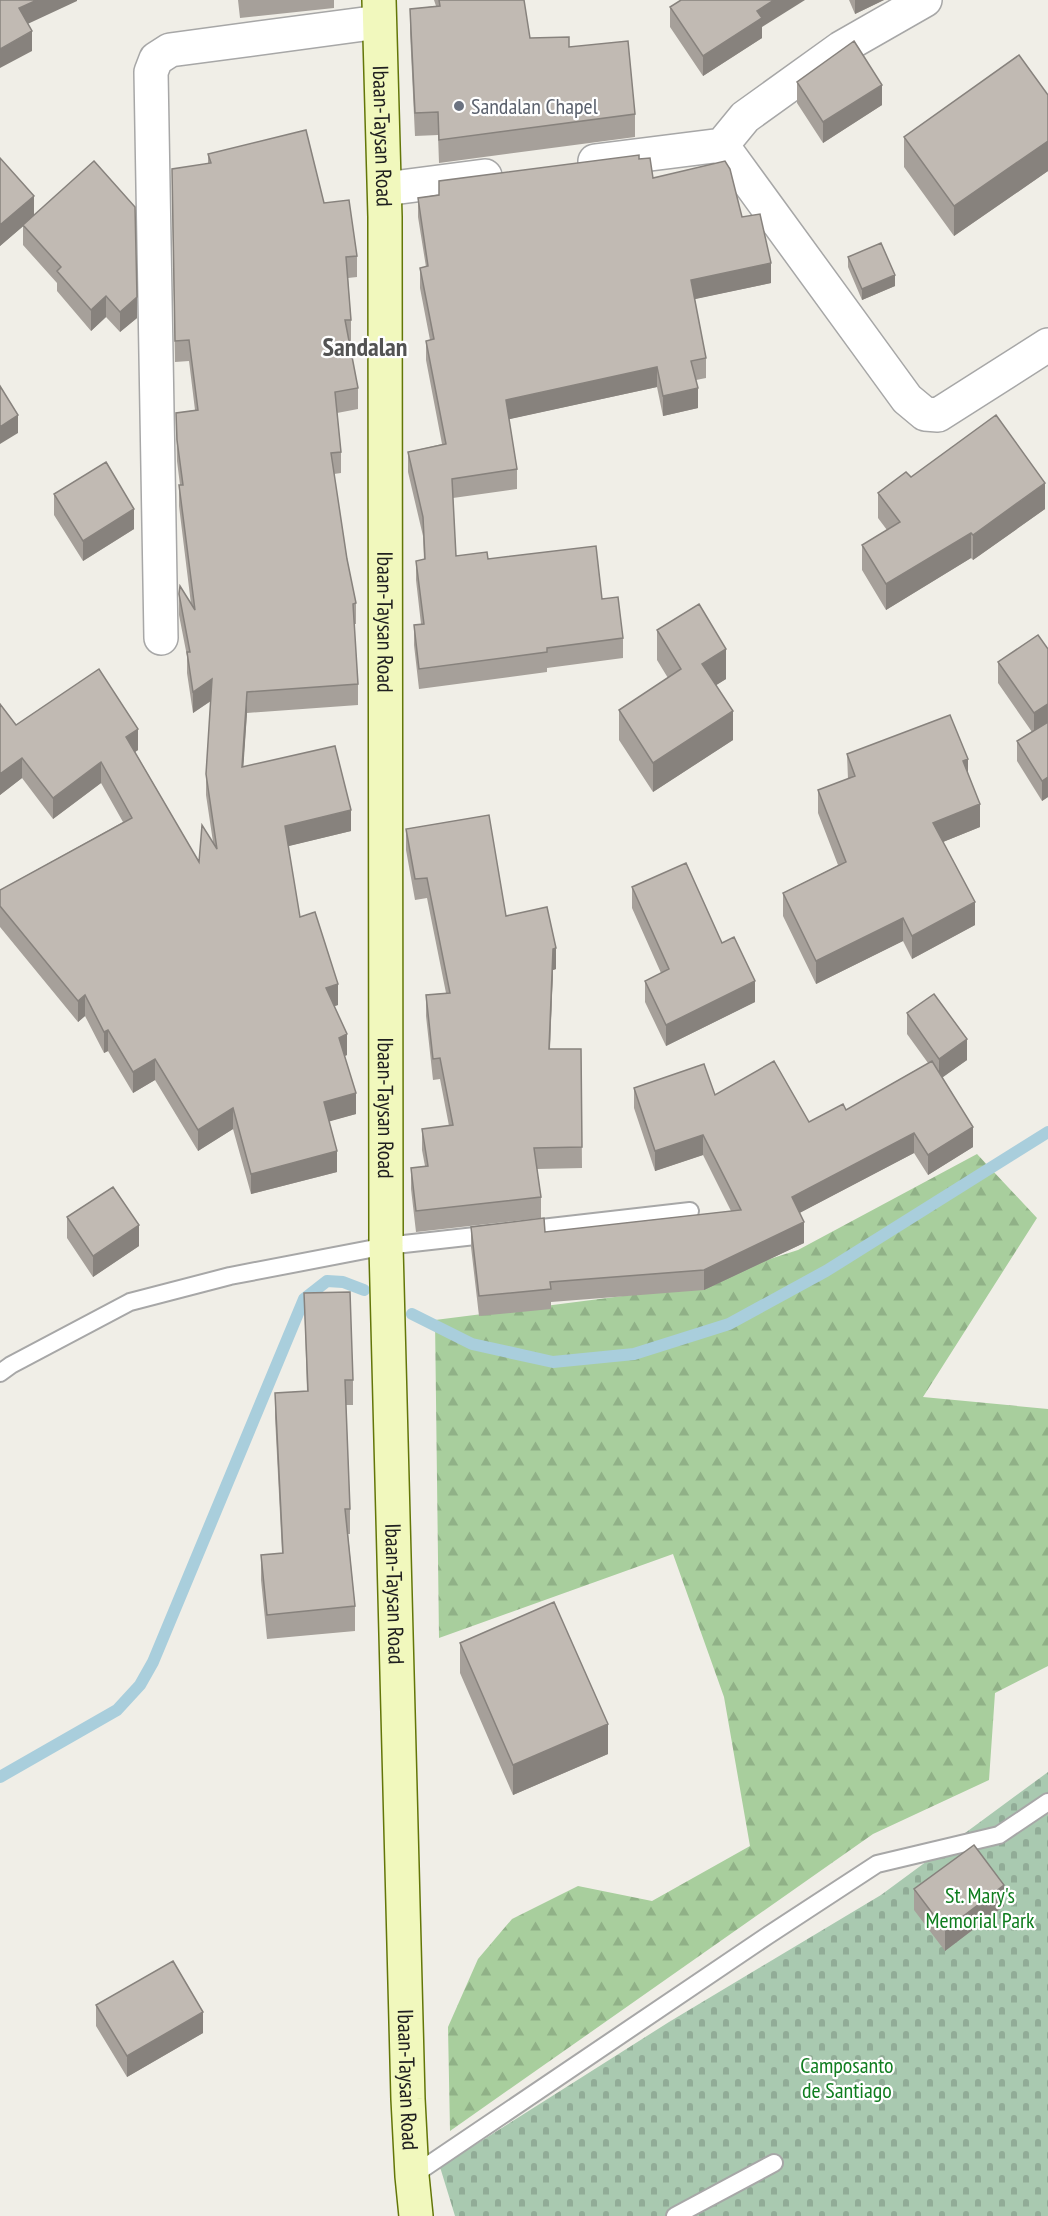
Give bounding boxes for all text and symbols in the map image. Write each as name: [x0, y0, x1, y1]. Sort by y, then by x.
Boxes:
street label: Ibaan-Taysan Road: [367, 65, 399, 207]
place label: Sandalan Chapel: [471, 92, 599, 120]
marker: Sandalan Chapel: [452, 99, 466, 113]
district label: Sandalan: [323, 330, 407, 363]
street label: Ibaan-Taysan Road: [371, 551, 399, 693]
street label: Ibaan-Taysan Road: [372, 1037, 400, 1179]
street label: Ibaan-Taysan Road: [379, 1523, 411, 1665]
park label: St. Mary's Memorial Park: [925, 1881, 1035, 1934]
street label: Ibaan-Taysan Road: [392, 2009, 425, 2151]
park label: Camposanto de Santiago: [800, 2051, 894, 2104]

